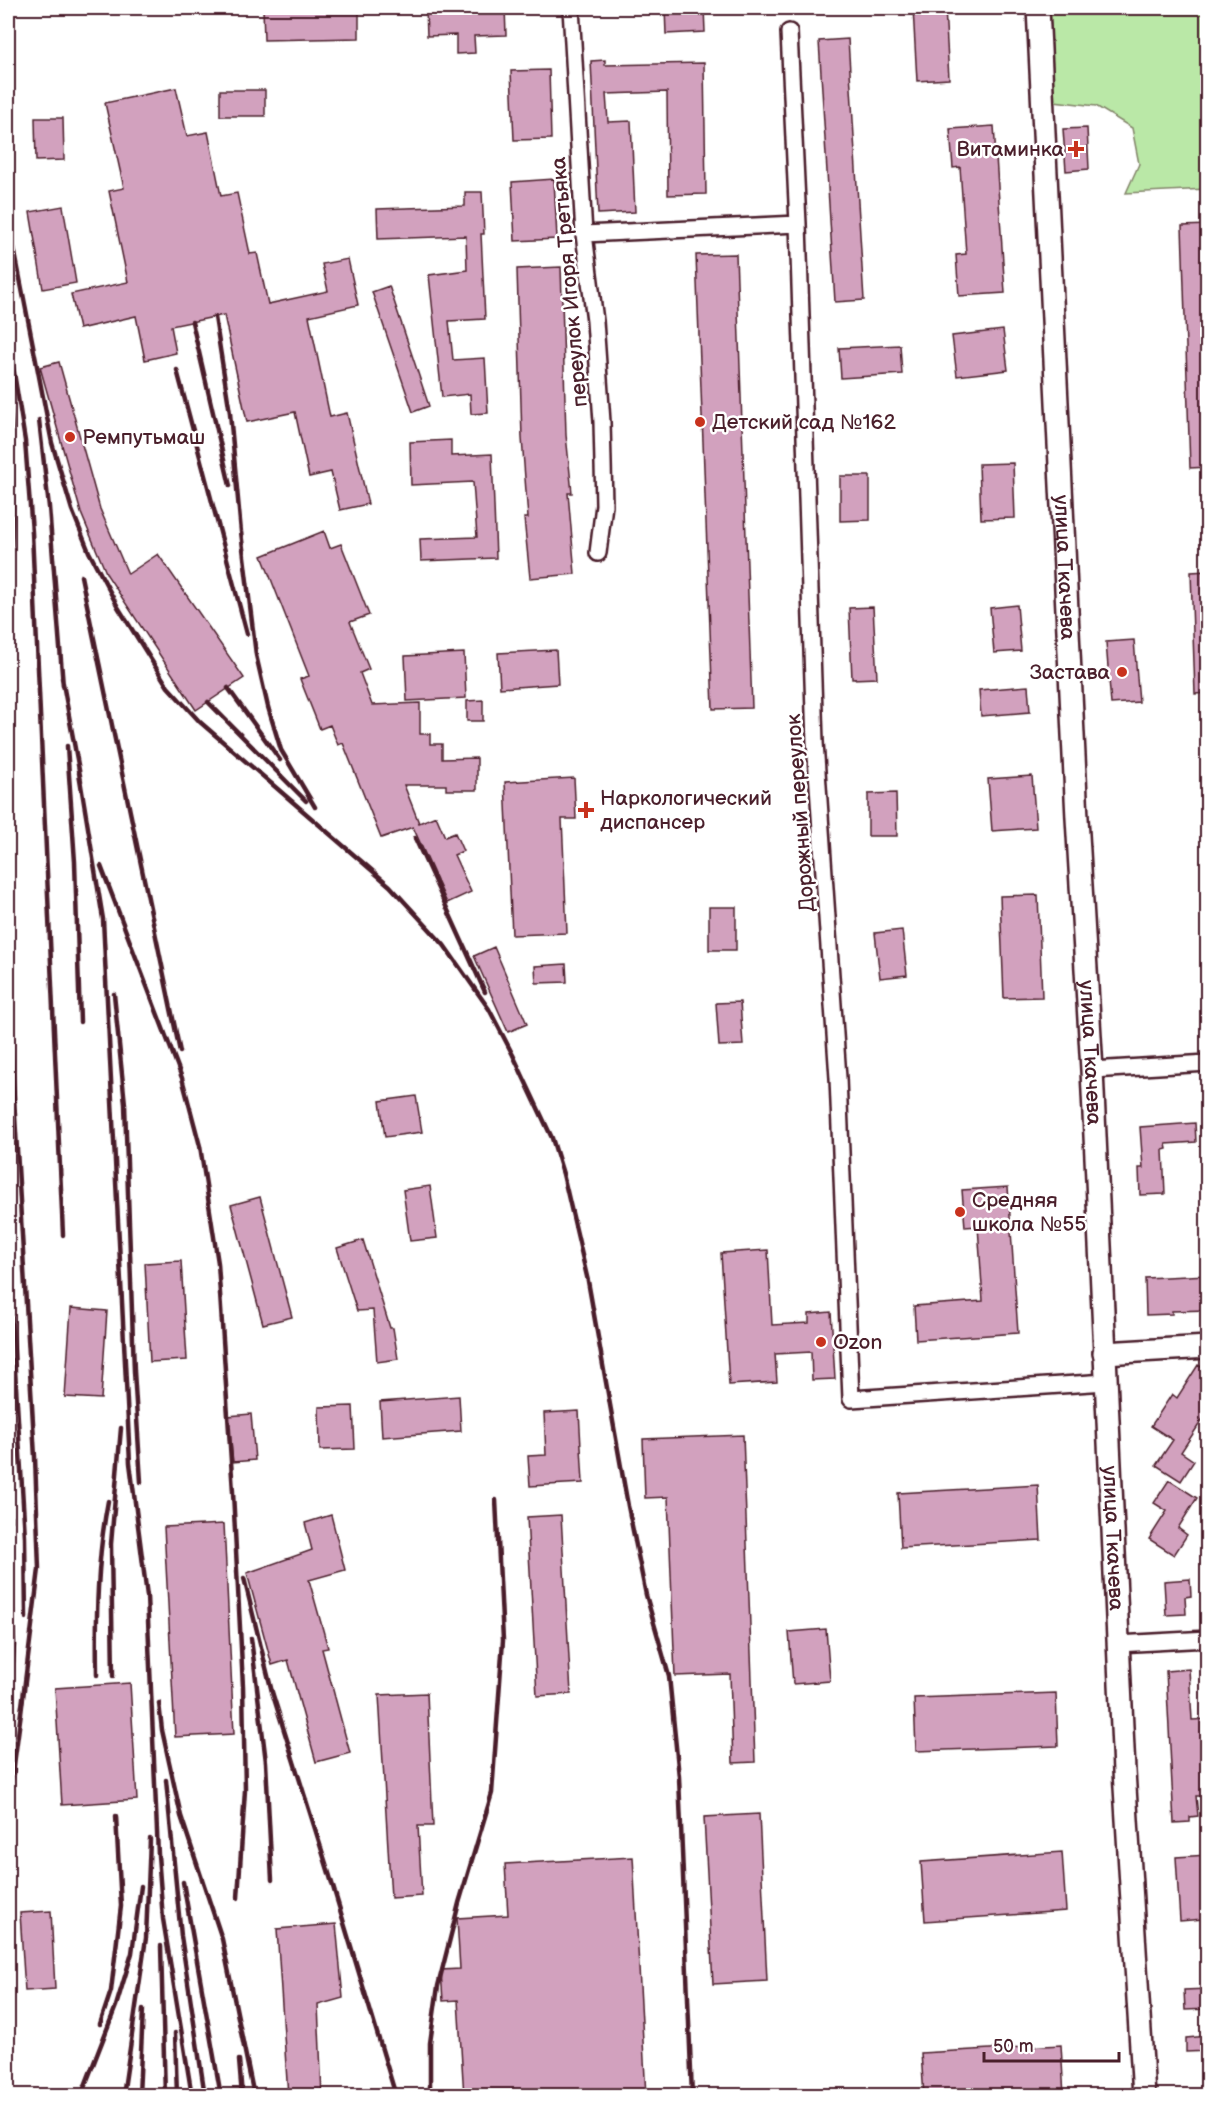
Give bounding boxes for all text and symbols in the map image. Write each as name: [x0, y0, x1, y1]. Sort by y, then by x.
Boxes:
place label: Витаминка: [957, 137, 1065, 162]
marker: Витаминка: [1069, 142, 1083, 156]
street label: переулок Игоря Третьяка: [546, 155, 593, 408]
place label: Детский сад №162: [712, 410, 896, 435]
marker: Детский сад №162: [693, 415, 707, 429]
place label: Ремпутьмаш: [82, 425, 205, 450]
marker: Ремпутьмаш: [63, 430, 77, 444]
street label: улица Ткачева: [1048, 494, 1080, 641]
place label: Застава: [1030, 660, 1111, 685]
marker: Застава: [1115, 665, 1129, 679]
street label: Дорожный переулок: [781, 713, 820, 913]
place label: Наркологический диспансер: [600, 786, 772, 835]
marker: Наркологический диспансер: [577, 801, 595, 819]
street label: улица Ткачева: [1074, 979, 1107, 1126]
place label: Средняя школа №55: [972, 1188, 1086, 1237]
marker: Средняя школа №55: [953, 1205, 967, 1219]
place label: Ozon: [833, 1330, 882, 1355]
marker: Ozon: [814, 1335, 828, 1349]
street label: улица Ткачева: [1097, 1465, 1129, 1612]
scale bar: [984, 2025, 1119, 2063]
text: 50 m: [993, 2036, 1034, 2057]

